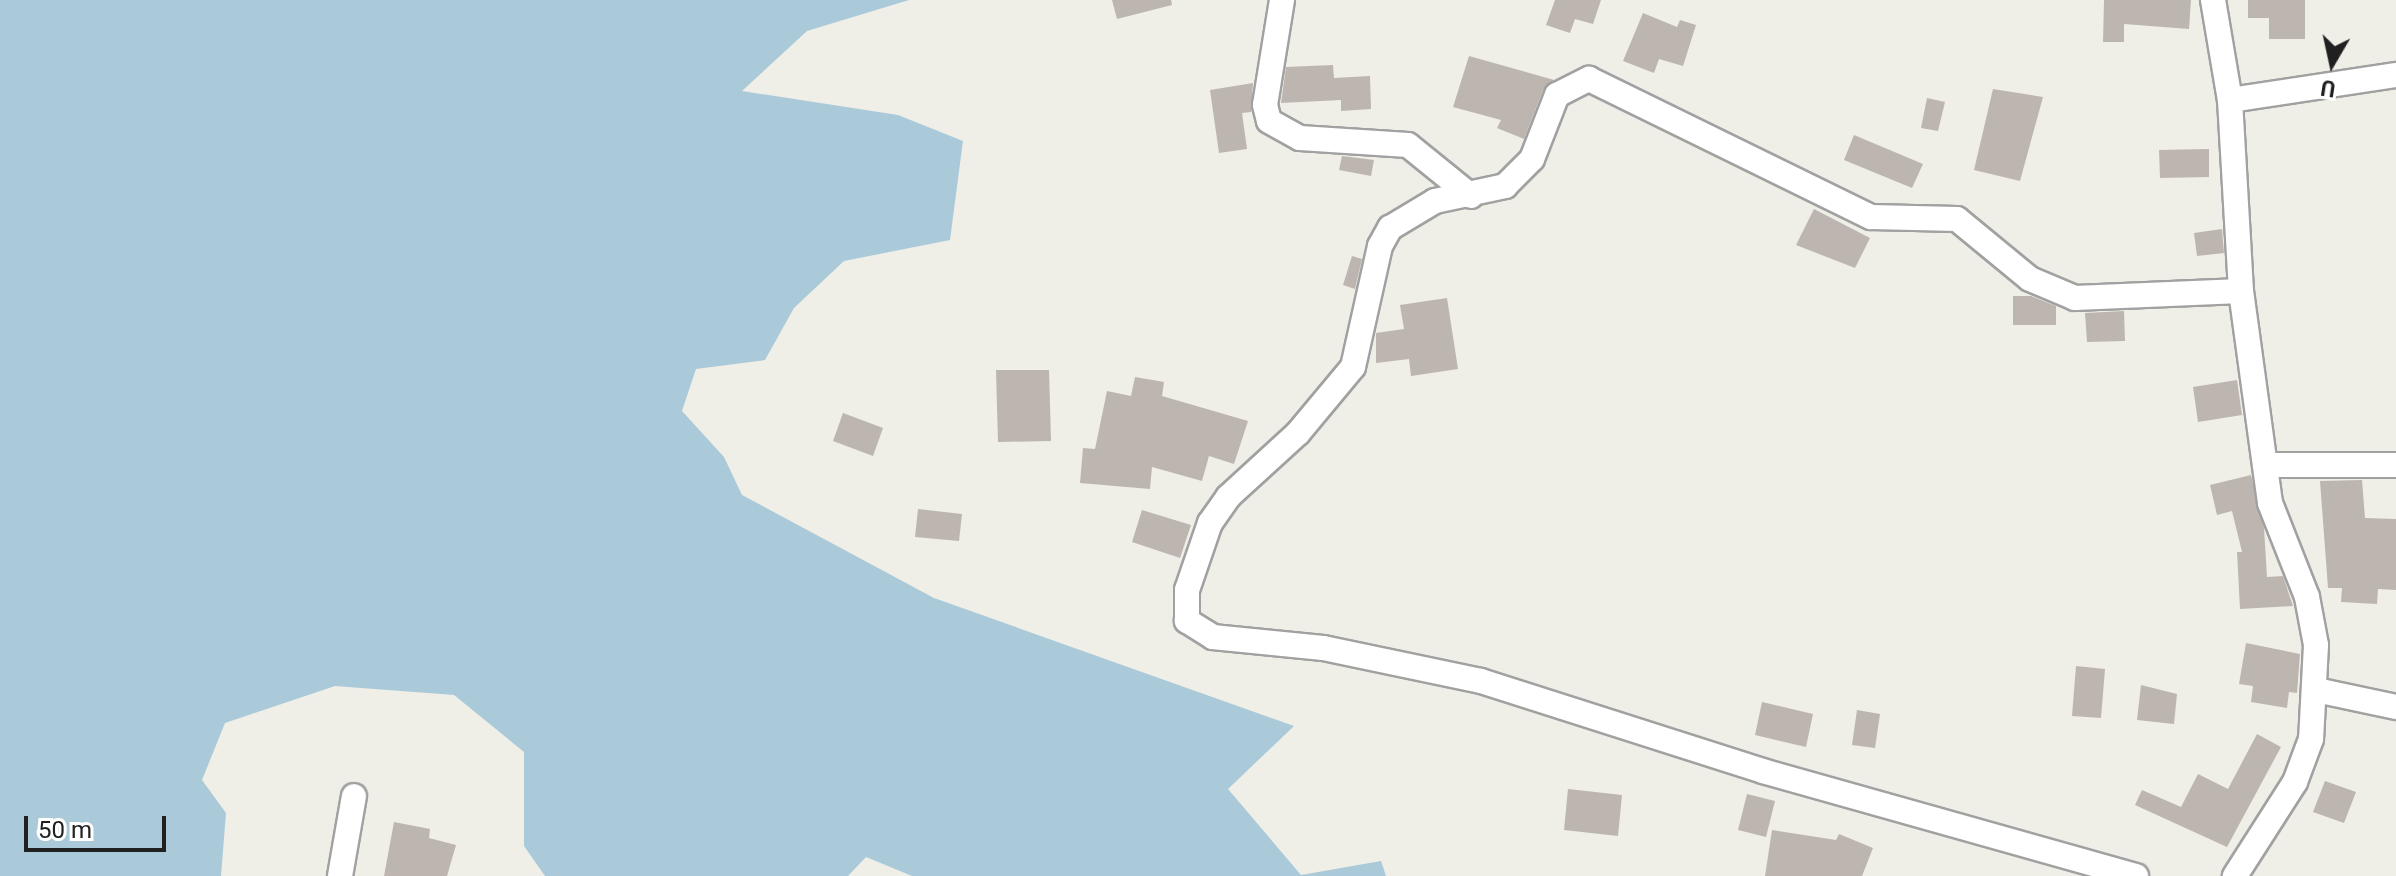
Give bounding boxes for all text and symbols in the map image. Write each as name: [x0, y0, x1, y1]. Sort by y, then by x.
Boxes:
north arrow: [2292, 24, 2372, 104]
text: U: [2319, 75, 2337, 102]
scale bar: [28, 800, 170, 850]
text: 50 m: [38, 816, 92, 844]

